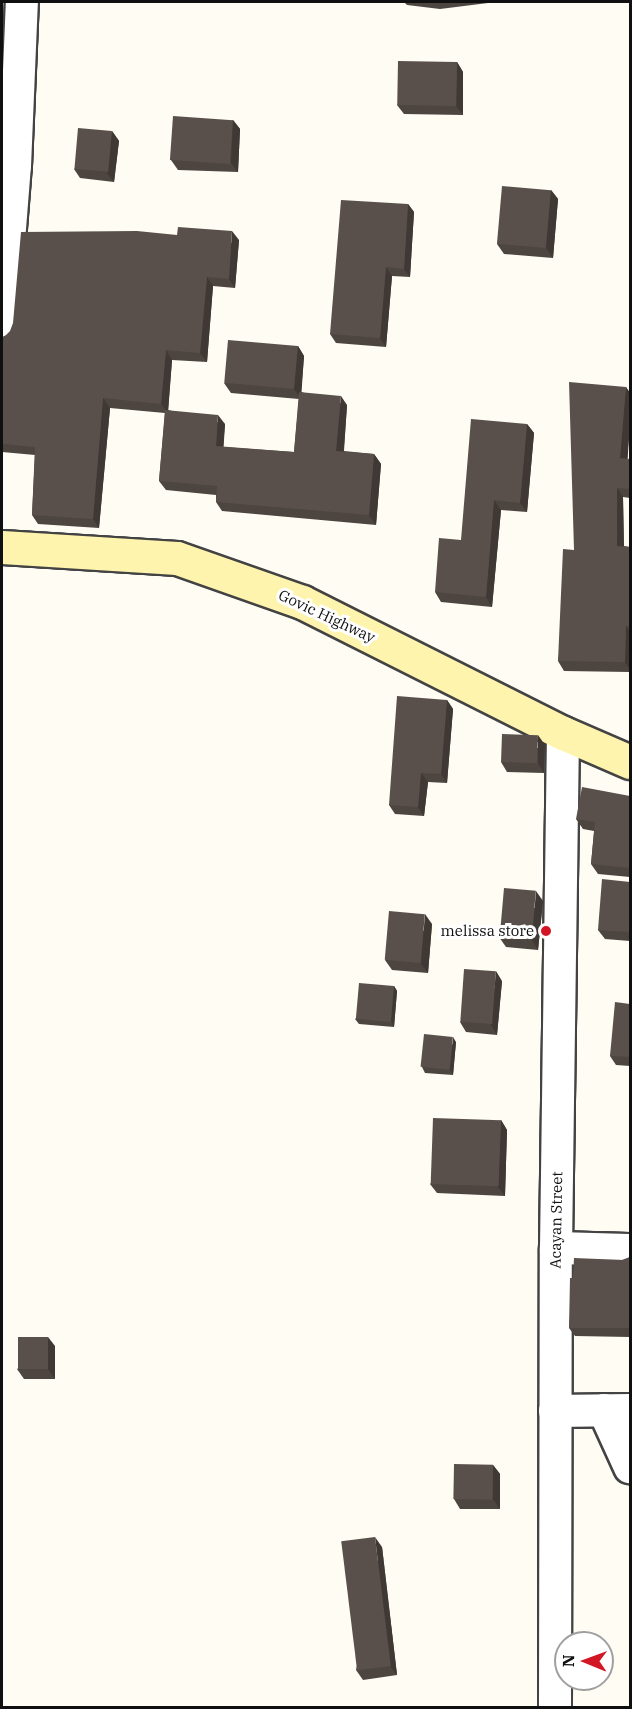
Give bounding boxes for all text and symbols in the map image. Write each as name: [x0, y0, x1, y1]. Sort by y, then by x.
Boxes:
street label: Govic Highway: [276, 586, 378, 646]
place label: melissa store: [441, 922, 534, 940]
marker: melissa store: [539, 924, 553, 938]
street label: Acayan Street: [546, 1171, 566, 1269]
north arrow: [554, 1631, 614, 1691]
text: N: [558, 1654, 578, 1667]

